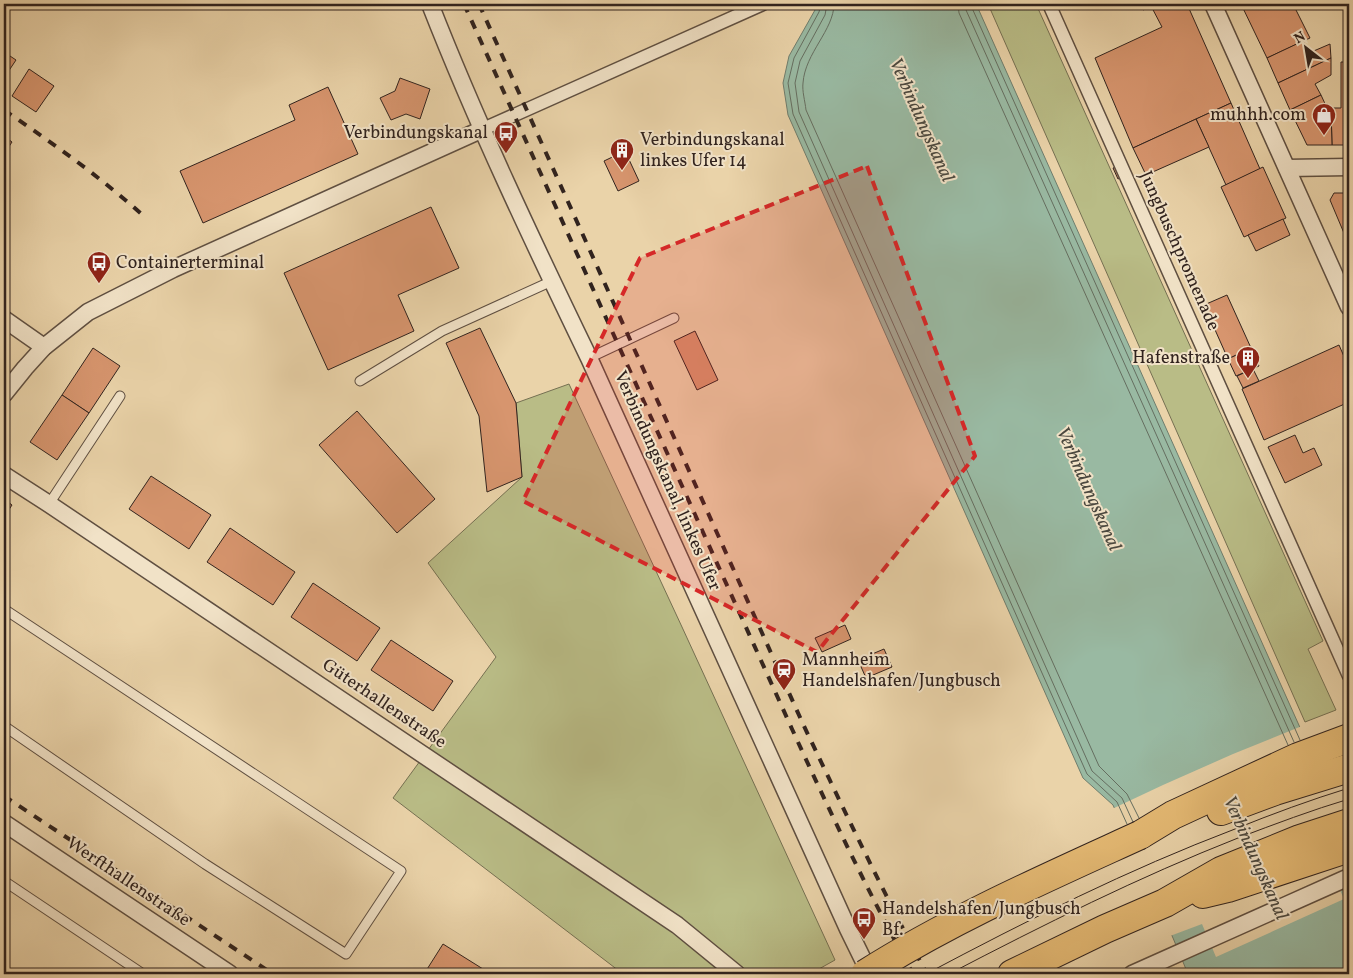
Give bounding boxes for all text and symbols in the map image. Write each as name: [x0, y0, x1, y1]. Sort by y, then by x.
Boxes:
north arrow: [1280, 22, 1330, 72]
text: N: [1291, 27, 1309, 49]
water label: Verbindungskanal: [882, 54, 960, 187]
shop icon: muhhh.com: [1311, 102, 1337, 136]
place label: muhhh.com: [1210, 103, 1306, 128]
bus stop icon: Verbindungskanal: [493, 120, 519, 154]
place label: Verbindungskanal: [343, 121, 488, 146]
place label: Verbindungskanal linkes Ufer 14: [640, 128, 785, 174]
building icon: Verbindungskanal linkes Ufer 14: [609, 137, 635, 171]
street label: Jungbuschpromenade: [1133, 167, 1225, 335]
bus stop icon: Containerterminal: [86, 250, 112, 284]
place label: Containerterminal: [116, 251, 264, 276]
building icon: Hafenstraße: [1235, 345, 1261, 379]
place label: Hafenstraße: [1132, 346, 1230, 371]
street label: Verbindungskanal, linkes Ufer: [607, 367, 727, 595]
water label: Verbindungskanal: [1049, 423, 1127, 556]
place label: Mannheim Handelshafen/Jungbusch: [802, 648, 1001, 694]
street label: Güterhallenstraße: [317, 653, 451, 755]
station icon: Mannheim Handelshafen/Jungbusch: [771, 657, 797, 691]
water label: Verbindungskanal: [1216, 792, 1294, 925]
street label: Werfthallenstraße: [61, 831, 195, 933]
place label: Handelshafen/Jungbusch Bf.: [882, 897, 1081, 943]
bus stop icon: Handelshafen/Jungbusch Bf.: [851, 906, 877, 940]

